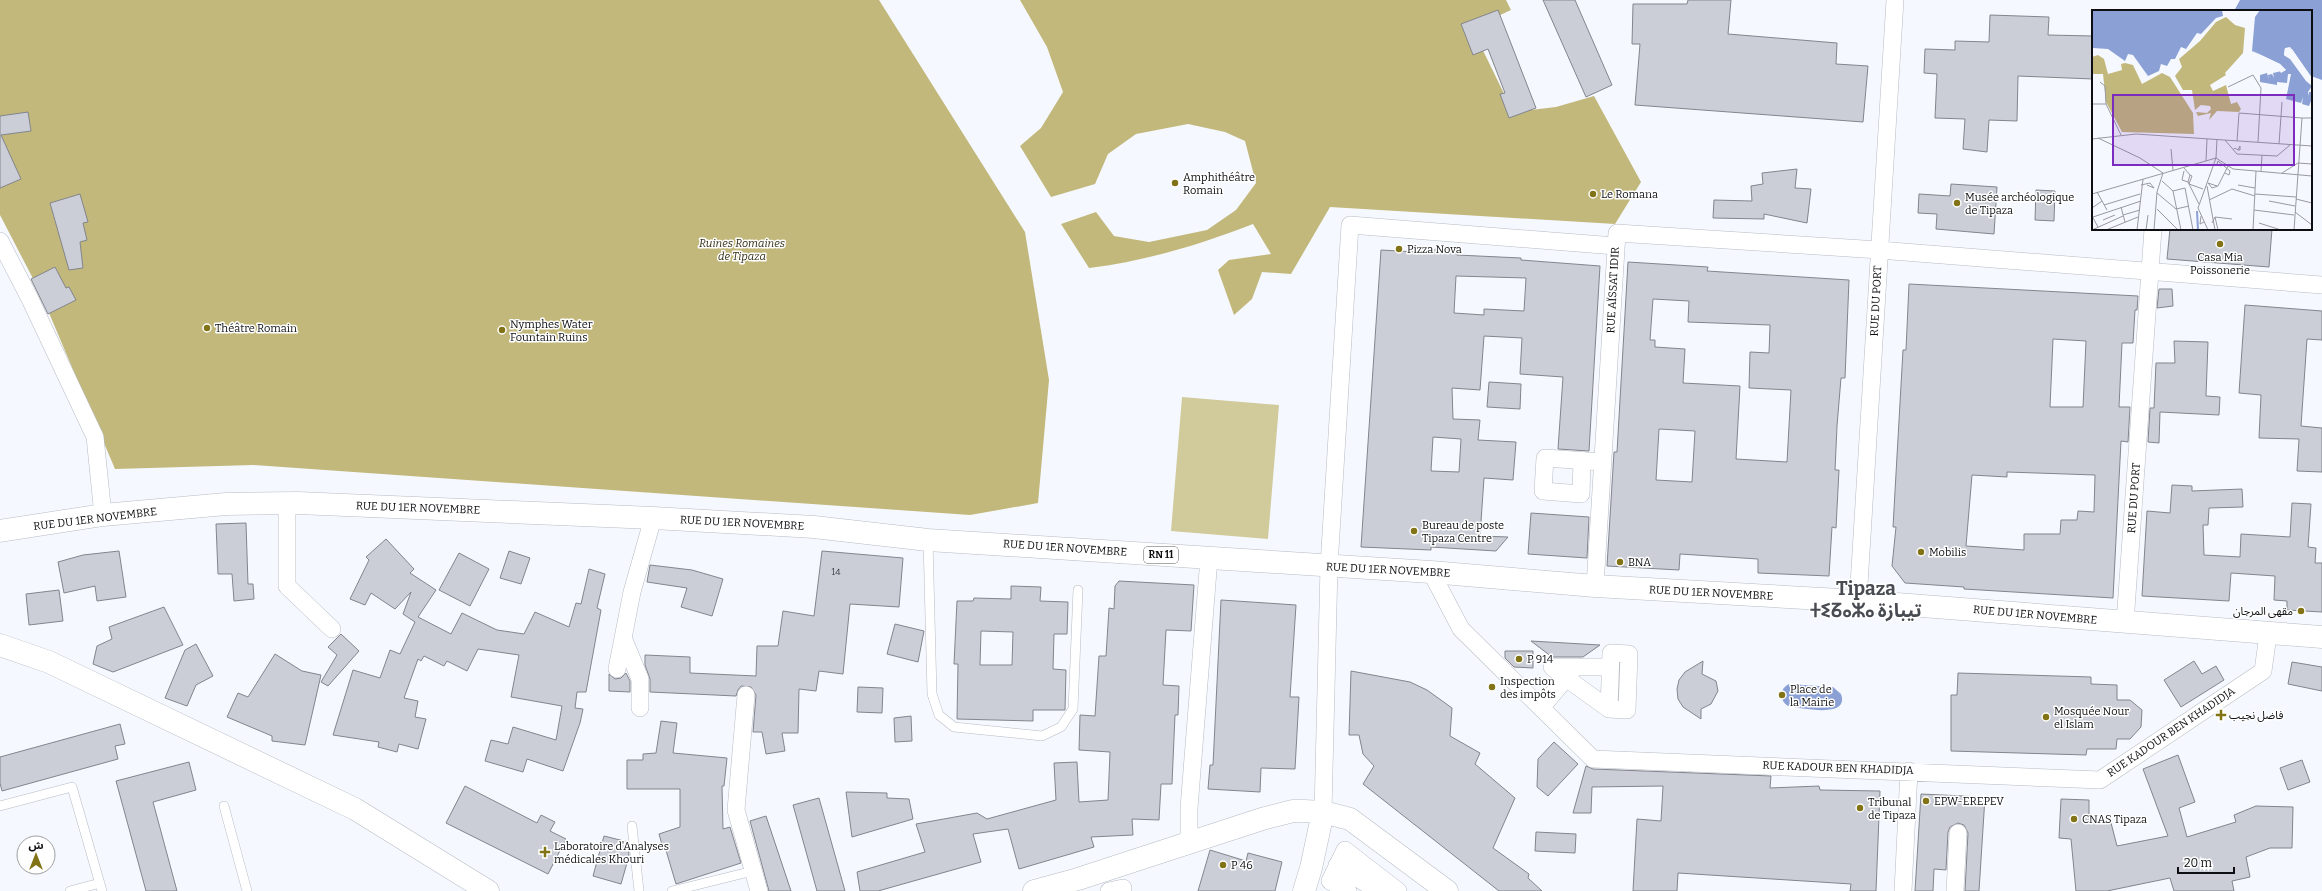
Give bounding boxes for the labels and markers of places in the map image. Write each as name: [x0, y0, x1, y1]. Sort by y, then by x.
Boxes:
place label: Amphithéâtre Romain: [1183, 171, 1255, 197]
marker: Amphithéâtre Romain: [1170, 178, 1180, 188]
place label: Le Romana: [1601, 188, 1658, 201]
marker: Le Romana: [1588, 189, 1598, 199]
place label: Musée archéologique de Tipaza: [1965, 191, 2074, 217]
marker: Musée archéologique de Tipaza: [1952, 198, 1962, 208]
marker: Casa Mia Poissonerie: [2215, 239, 2225, 249]
place label: Pizza Nova: [1407, 243, 1462, 256]
marker: Pizza Nova: [1394, 244, 1404, 254]
place label: Casa Mia Poissonerie: [2190, 251, 2250, 277]
place label: Nymphes Water Fountain Ruins: [510, 318, 593, 344]
place label: Théâtre Romain: [215, 322, 297, 335]
marker: Théâtre Romain: [202, 323, 212, 333]
marker: Nymphes Water Fountain Ruins: [497, 325, 507, 335]
place label: Bureau de poste Tipaza Centre: [1422, 519, 1504, 545]
marker: Bureau de poste Tipaza Centre: [1409, 526, 1419, 536]
place label: Mobilis: [1929, 546, 1966, 559]
marker: Mobilis: [1916, 547, 1926, 557]
place label: BNA: [1628, 556, 1651, 569]
marker: BNA: [1615, 557, 1625, 567]
place label: مقهى المرجان: [2233, 605, 2293, 618]
marker: مقهى المرجان: [2296, 606, 2306, 616]
place label: P 914: [1527, 653, 1554, 666]
marker: P 914: [1514, 654, 1524, 664]
place label: Inspection des impôts: [1500, 675, 1556, 701]
marker: Inspection des impôts: [1487, 682, 1497, 692]
place label: Place de la Mairie: [1790, 683, 1834, 709]
marker: Place de la Mairie: [1777, 690, 1787, 700]
place label: Mosquée Nour el Islam: [2054, 705, 2129, 731]
place label: فاضل نجيب: [2229, 709, 2283, 722]
marker: فاضل نجيب: [2216, 710, 2226, 720]
marker: Mosquée Nour el Islam: [2041, 712, 2051, 722]
place label: EPW-EREPEV: [1934, 795, 2004, 808]
place label: Tribunal de Tipaza: [1868, 796, 1916, 822]
marker: EPW-EREPEV: [1921, 796, 1931, 806]
marker: Tribunal de Tipaza: [1855, 803, 1865, 813]
place label: CNAS Tipaza: [2082, 813, 2147, 826]
marker: CNAS Tipaza: [2069, 814, 2079, 824]
place label: Laboratoire d'Analyses médicales Khouri: [554, 840, 669, 866]
marker: Laboratoire d'Analyses médicales Khouri: [539, 846, 551, 858]
place label: P 46: [1231, 859, 1253, 872]
marker: P 46: [1218, 860, 1228, 870]

